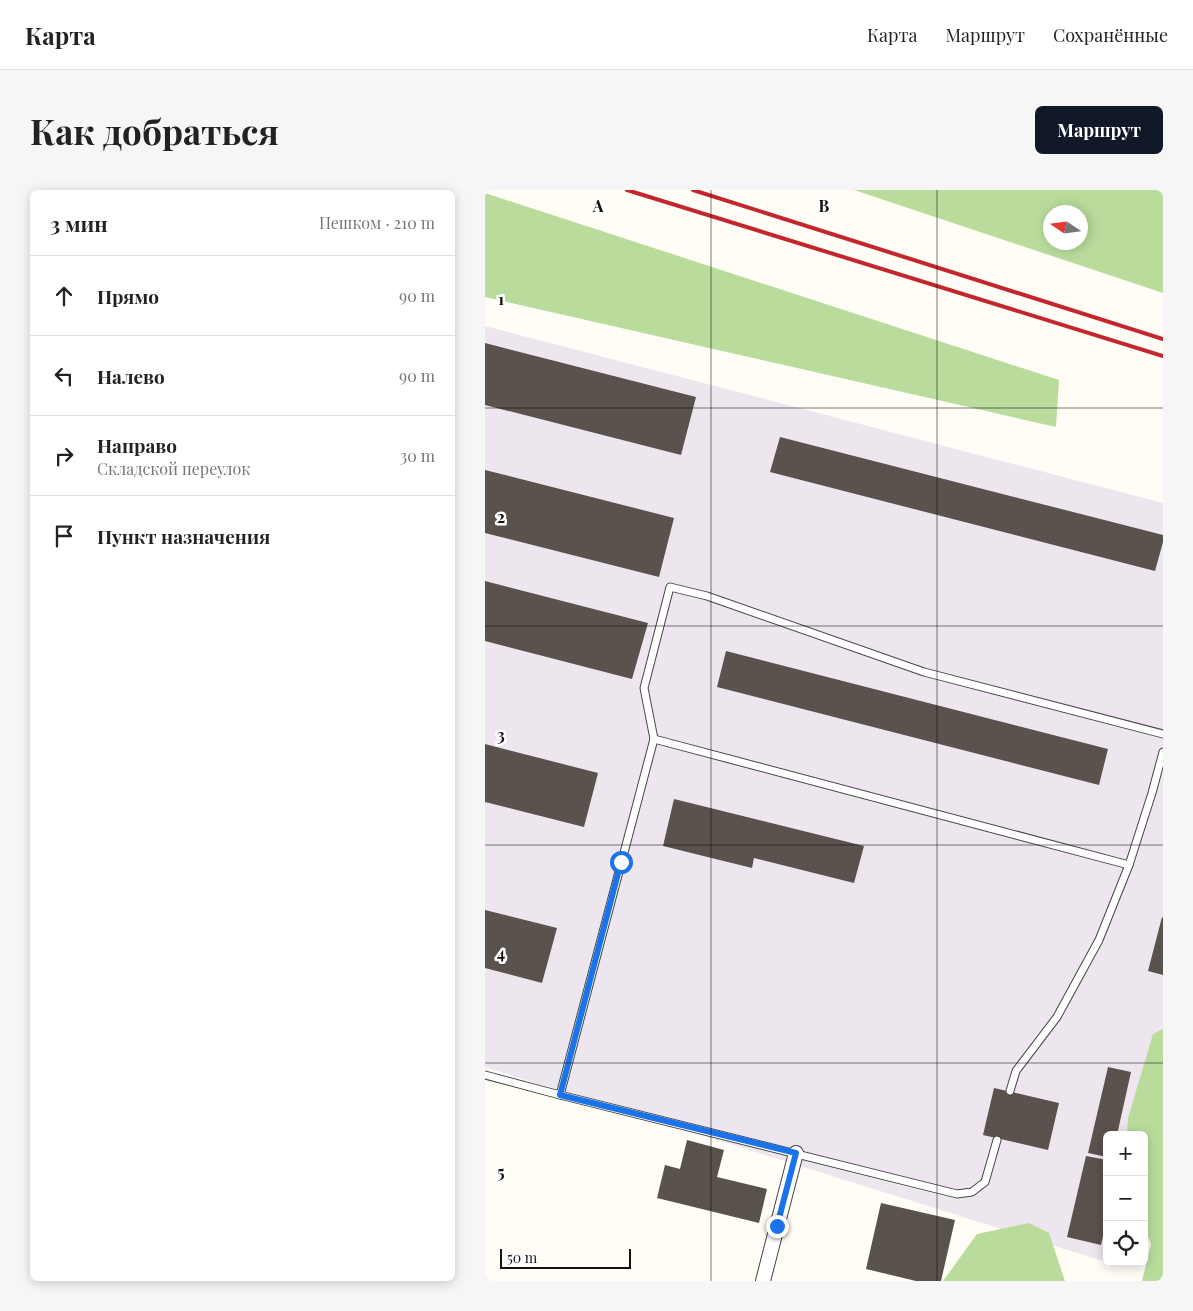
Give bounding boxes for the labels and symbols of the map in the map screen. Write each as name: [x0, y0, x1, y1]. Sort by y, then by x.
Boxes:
text: A: [592, 195, 604, 216]
text: B: [819, 195, 830, 216]
north arrow: [1043, 205, 1088, 250]
text: 1: [498, 288, 504, 309]
text: 2: [497, 506, 505, 527]
text: 3: [497, 724, 505, 745]
route start: [610, 851, 633, 874]
text: 4: [497, 942, 505, 963]
text: 5: [497, 1161, 505, 1182]
route end: [766, 1215, 789, 1238]
scale bar: [500, 1246, 631, 1269]

